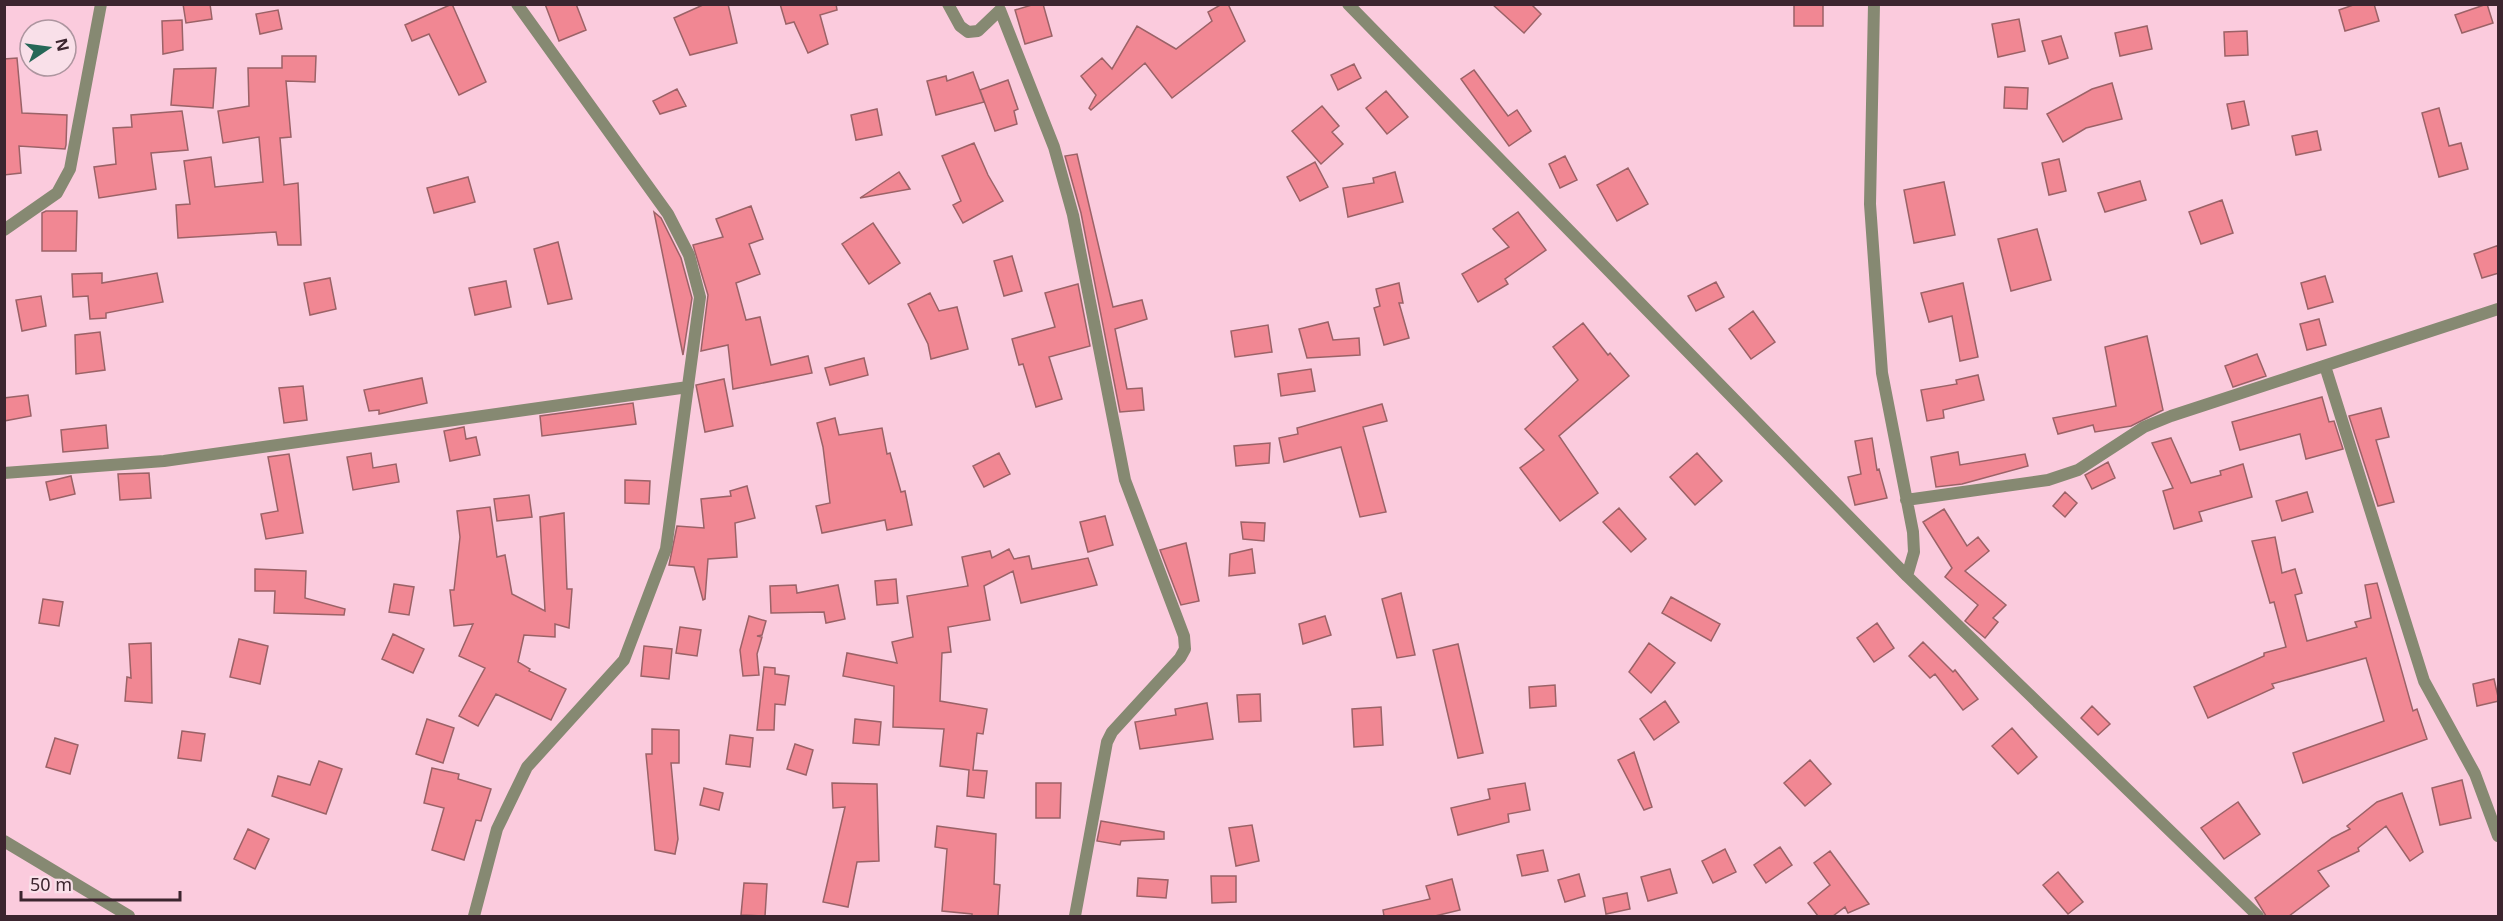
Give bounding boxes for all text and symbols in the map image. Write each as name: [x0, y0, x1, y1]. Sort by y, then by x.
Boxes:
north arrow: [18, 18, 78, 78]
text: N: [50, 36, 75, 53]
scale bar: [21, 864, 180, 902]
text: 50 m: [30, 872, 72, 896]

